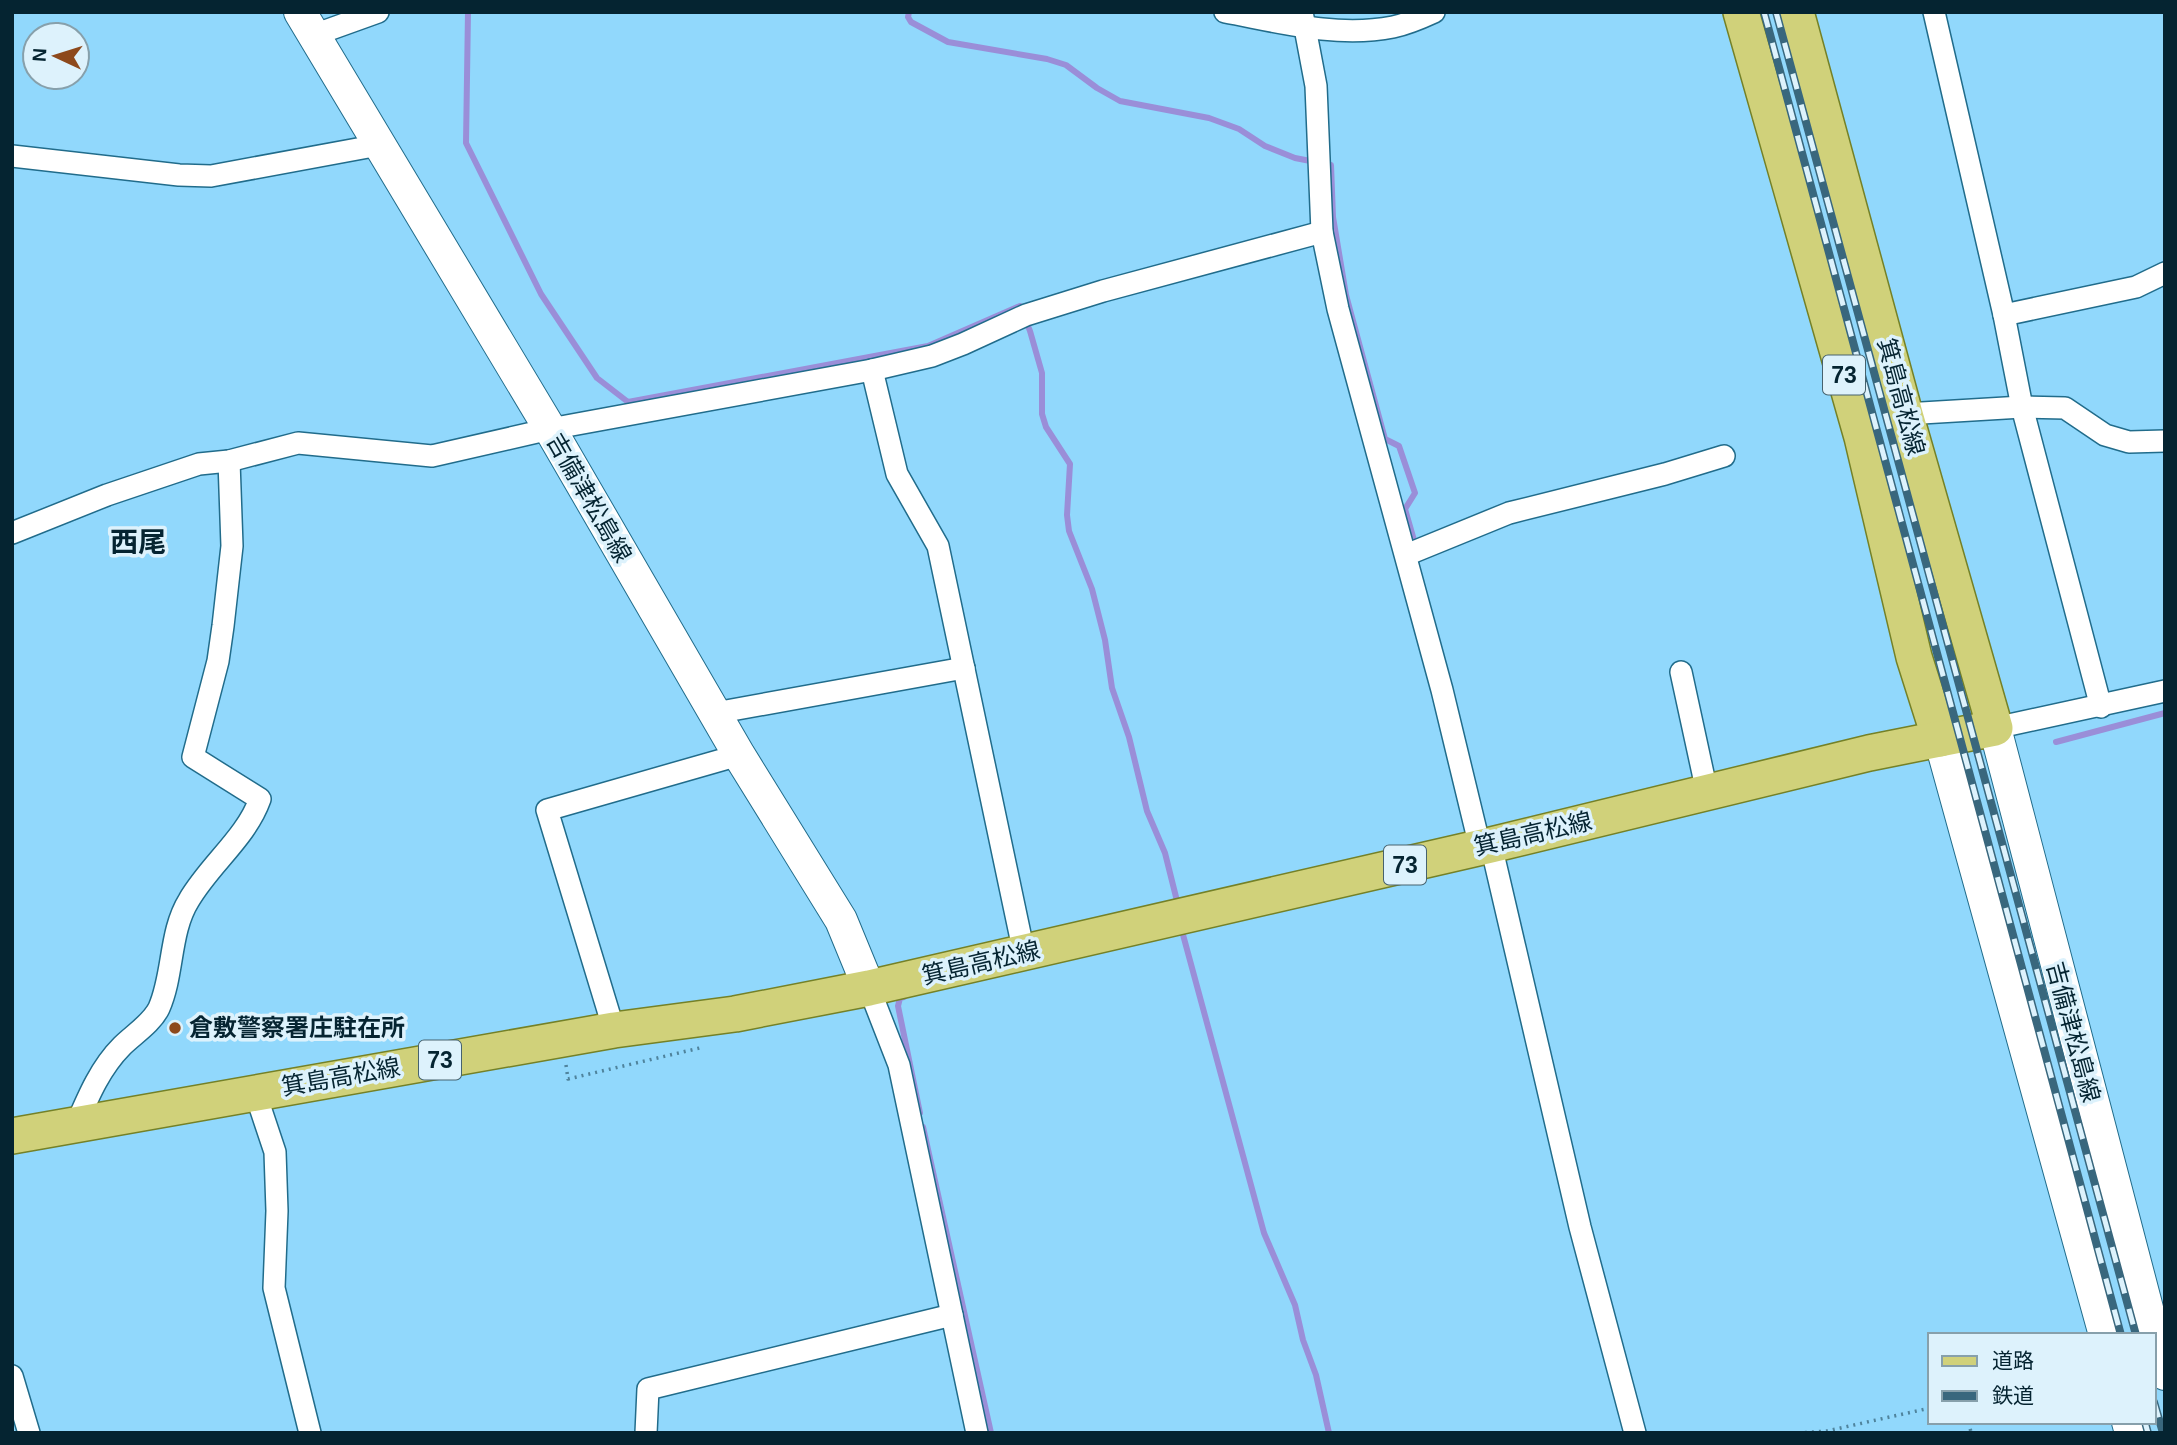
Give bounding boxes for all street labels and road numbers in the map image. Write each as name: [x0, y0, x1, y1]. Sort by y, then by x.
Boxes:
street label: 箕島高松線: [1873, 335, 1930, 458]
road number: 73: [1823, 356, 1865, 394]
street label: 吉備津松島線: [542, 429, 637, 567]
street label: 箕島高松線: [1471, 807, 1594, 860]
road number: 73: [1384, 846, 1426, 884]
street label: 箕島高松線: [919, 936, 1042, 989]
street label: 吉備津松島線: [2042, 959, 2105, 1105]
road number: 73: [419, 1040, 461, 1079]
street label: 箕島高松線: [279, 1053, 402, 1100]

